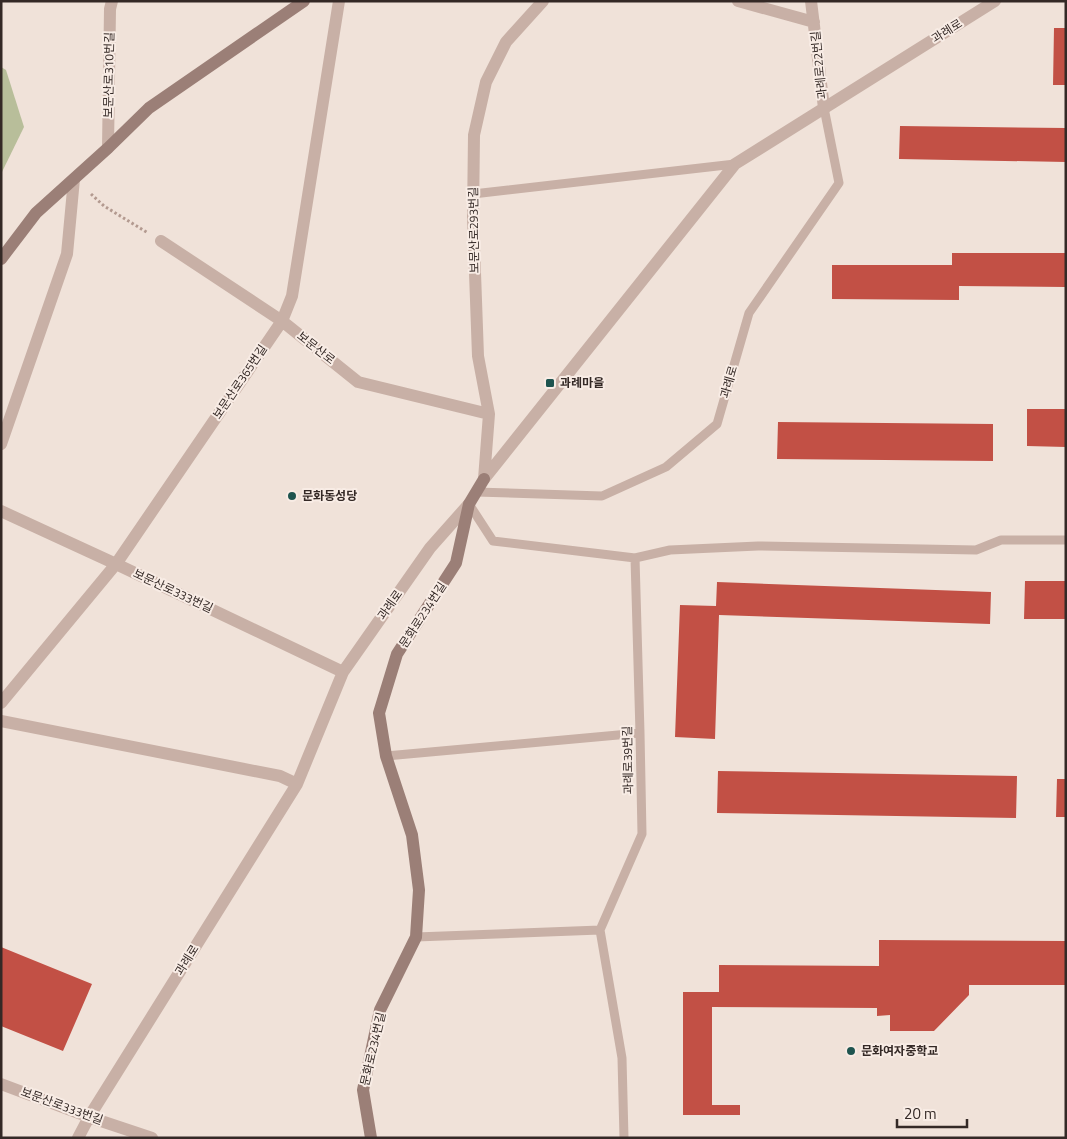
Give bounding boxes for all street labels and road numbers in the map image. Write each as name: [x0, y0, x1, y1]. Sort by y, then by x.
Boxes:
street label: 과례로: [928, 14, 966, 47]
street label: 과례로22번길: [805, 30, 832, 100]
street label: 보문산로310번길: [98, 32, 119, 118]
street label: 보문산로293번길: [463, 187, 484, 273]
street label: 보문산로: [293, 327, 340, 369]
street label: 보문산로365번길: [208, 341, 272, 423]
street label: 과례로: [715, 363, 742, 400]
street label: 보문산로333번길: [130, 564, 216, 617]
street label: 문화로234번길: [394, 578, 451, 652]
street label: 과례로: [372, 586, 407, 624]
street label: 과례로39번길: [617, 726, 638, 794]
street label: 과례로: [170, 941, 203, 979]
street label: 문화로234번길: [355, 1010, 390, 1088]
street label: 보문산로333번길: [18, 1082, 106, 1129]

